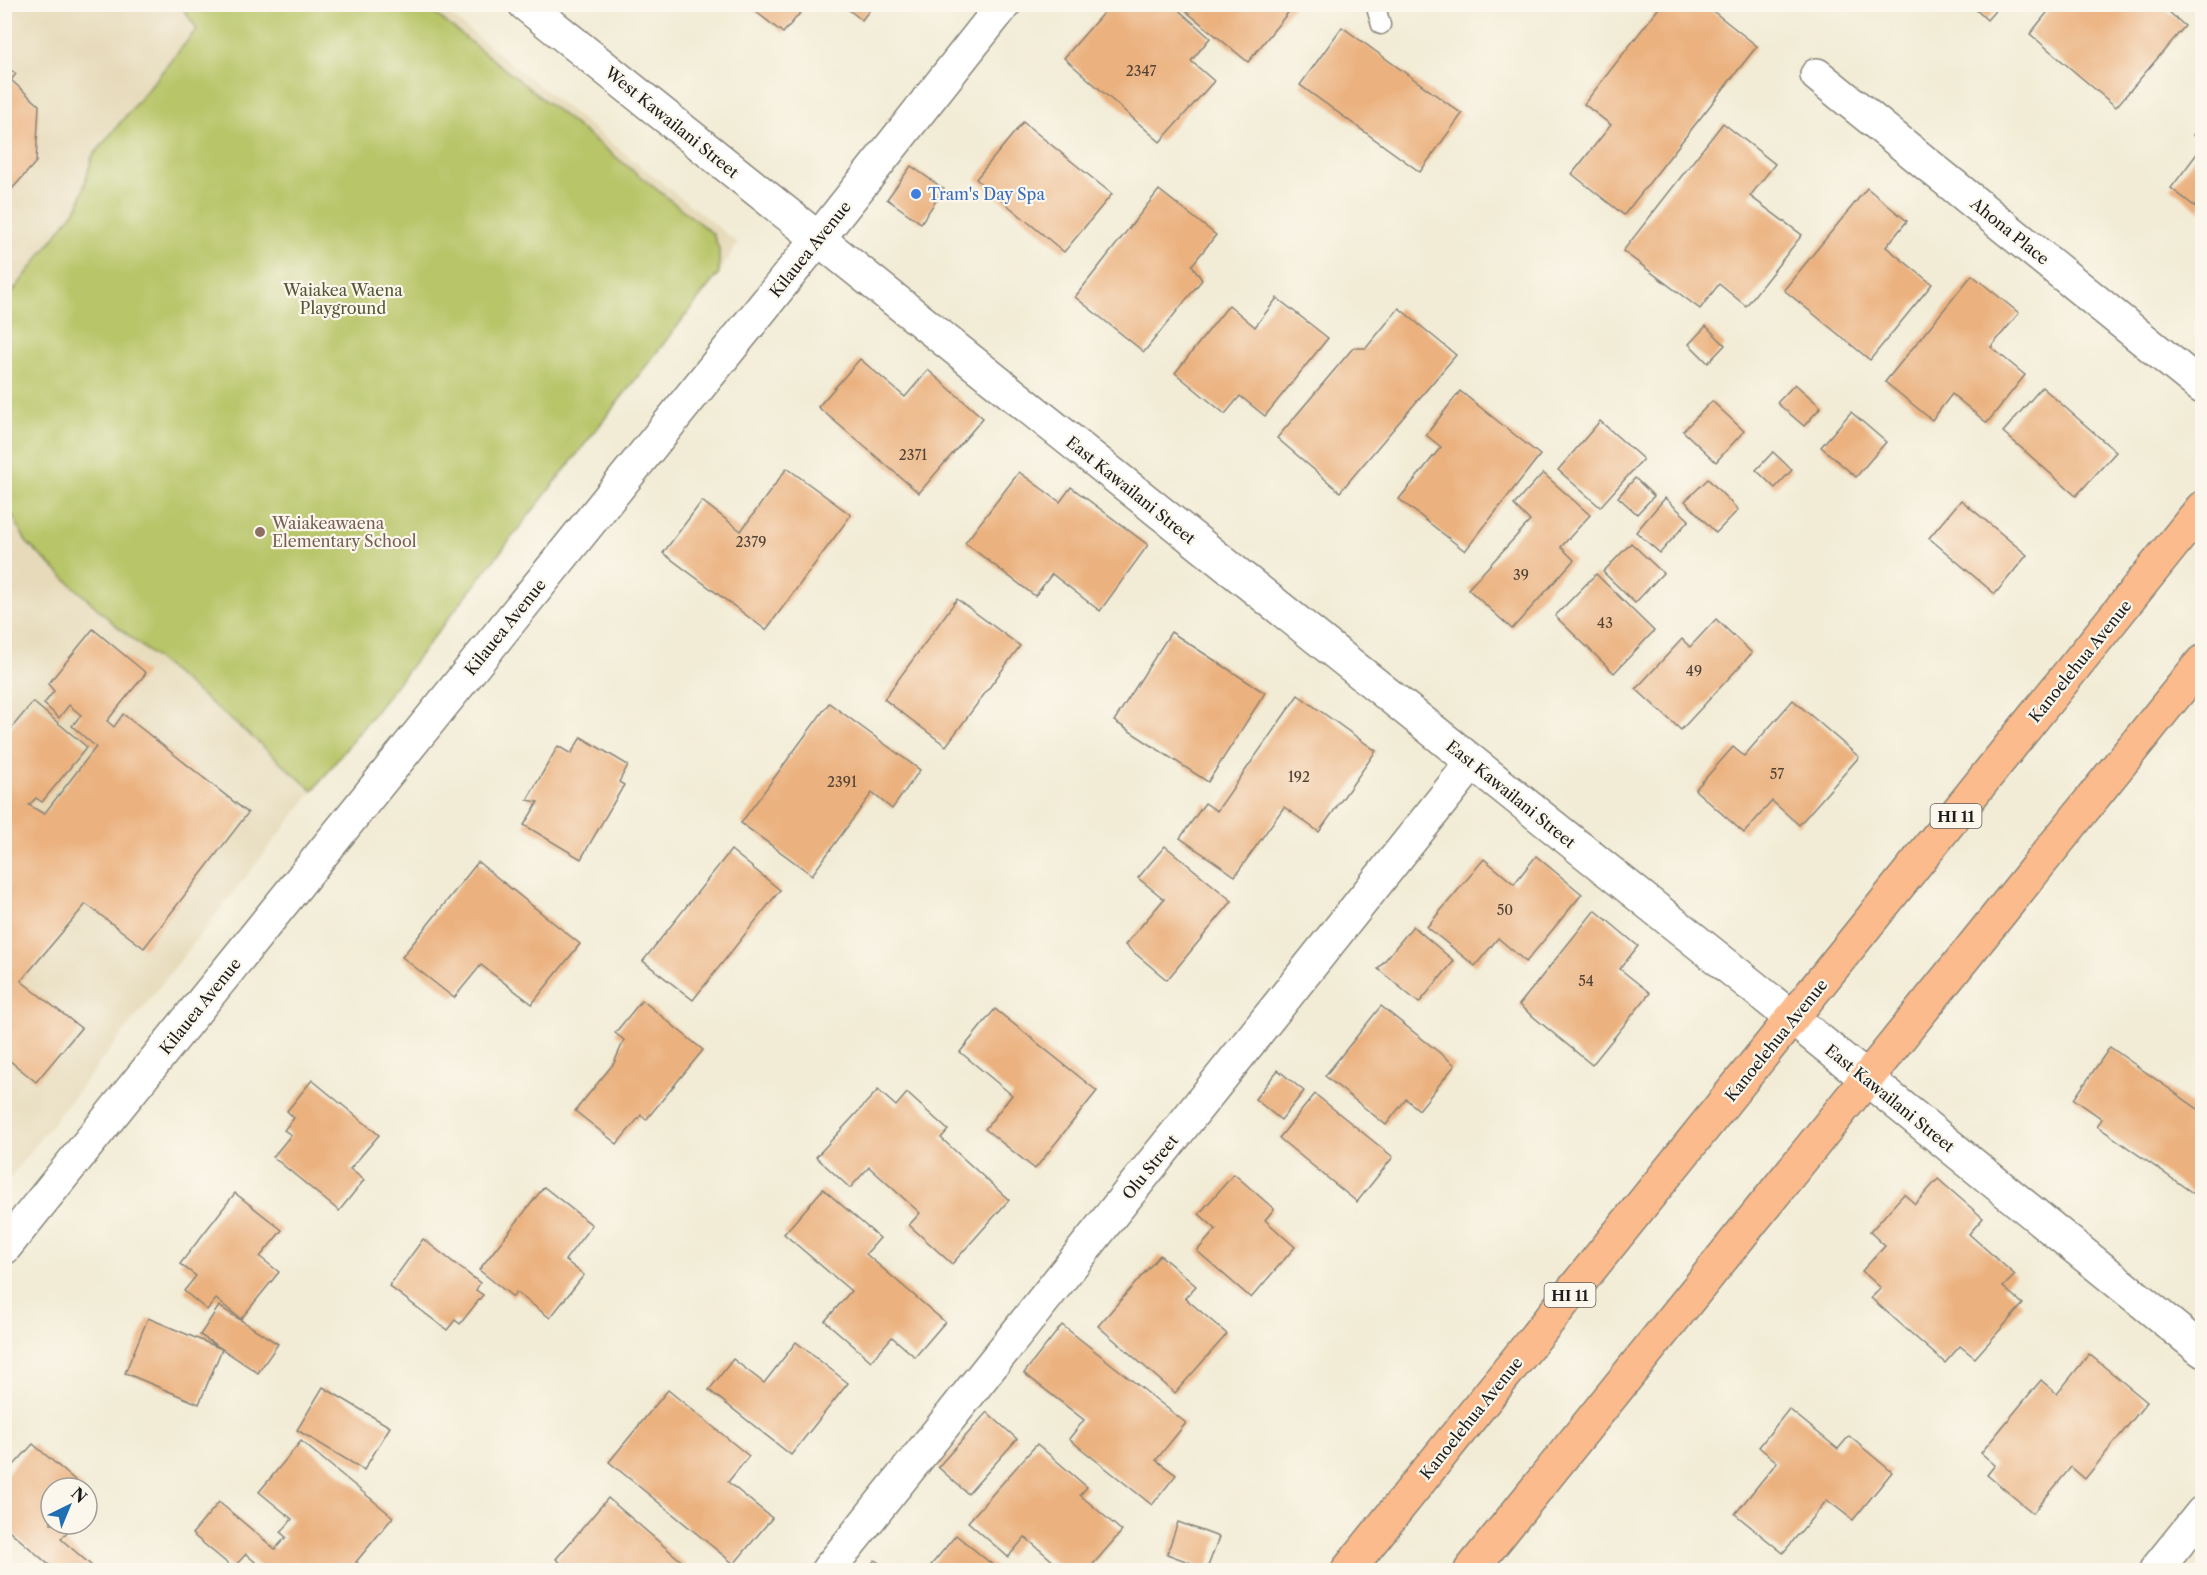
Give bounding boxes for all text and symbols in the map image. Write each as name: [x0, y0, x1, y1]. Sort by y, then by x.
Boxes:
street label: West Kawailani Street: [600, 61, 743, 182]
house number: 2347: [1126, 62, 1156, 80]
place label: Tram's Day Spa: [928, 184, 1045, 204]
marker: Tram's Day Spa: [909, 187, 923, 201]
street label: Ahona Place: [1966, 193, 2053, 269]
street label: Kilauea Avenue: [765, 197, 855, 301]
park label: Waiakea Waena Playground: [282, 280, 403, 318]
street label: East Kawailani Street: [1062, 432, 1200, 548]
house number: 2371: [899, 446, 927, 464]
place label: Waiakeawaena Elementary School: [271, 513, 417, 551]
marker: Waiakeawaena Elementary School: [253, 525, 267, 539]
house number: 2379: [736, 533, 766, 551]
house number: 39: [1513, 566, 1529, 584]
street label: Kilauea Avenue: [460, 575, 550, 679]
street label: Kanoelehua Avenue: [2024, 596, 2136, 726]
house number: 43: [1597, 614, 1613, 632]
house number: 49: [1686, 662, 1702, 680]
street label: East Kawailani Street: [1442, 736, 1580, 852]
house number: 57: [1770, 765, 1784, 783]
house number: 192: [1288, 768, 1310, 786]
house number: 2391: [827, 773, 857, 791]
road number: HI 11: [1930, 804, 1982, 828]
house number: 50: [1497, 901, 1513, 919]
street label: Kilauea Avenue: [155, 954, 245, 1058]
house number: 54: [1578, 972, 1594, 990]
street label: Kanoelehua Avenue: [1720, 975, 1832, 1105]
street label: East Kawailani Street: [1821, 1040, 1959, 1156]
street label: Olu Street: [1118, 1130, 1182, 1203]
road number: HI 11: [1544, 1283, 1596, 1307]
street label: Kanoelehua Avenue: [1415, 1353, 1527, 1483]
north arrow: [39, 1476, 99, 1536]
text: N: [67, 1483, 91, 1507]

